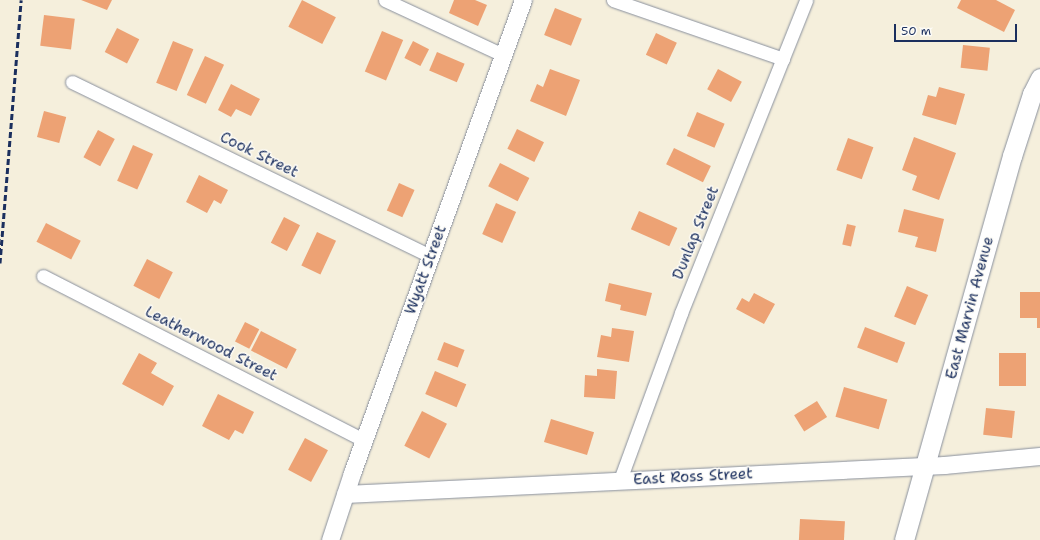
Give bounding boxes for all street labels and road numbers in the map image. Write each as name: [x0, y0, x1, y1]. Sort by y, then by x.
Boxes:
street label: Cook Street: [217, 128, 301, 182]
street label: Dunlap Street: [669, 184, 723, 282]
street label: Wyatt Street: [402, 223, 450, 317]
street label: East Marvin Avenue: [942, 235, 998, 381]
street label: Leatherwood Street: [142, 303, 280, 385]
street label: East Ross Street: [633, 465, 753, 489]

